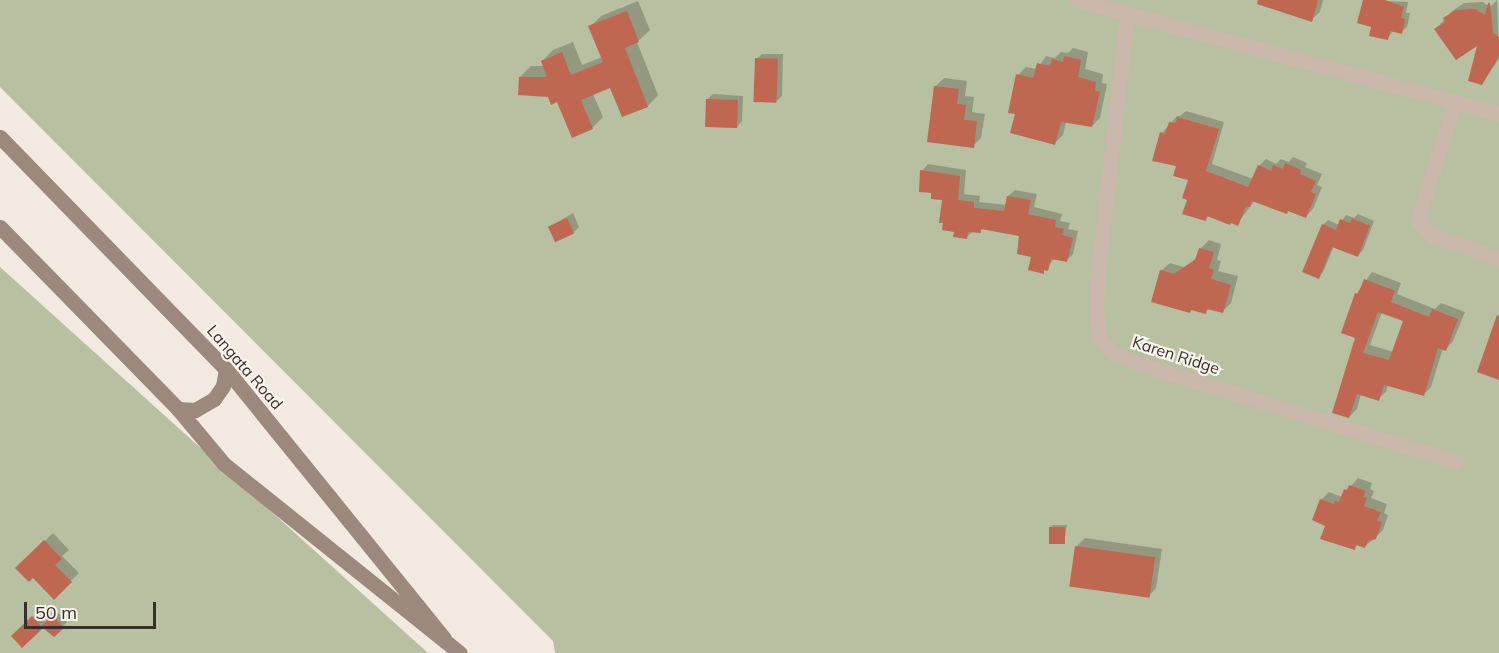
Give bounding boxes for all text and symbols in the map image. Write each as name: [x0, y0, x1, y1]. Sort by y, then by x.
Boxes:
street label: Langata Road: [203, 321, 287, 413]
street label: Karen Ridge: [1130, 332, 1222, 378]
scale bar: [27, 590, 159, 628]
text: 50 m: [35, 601, 77, 624]

